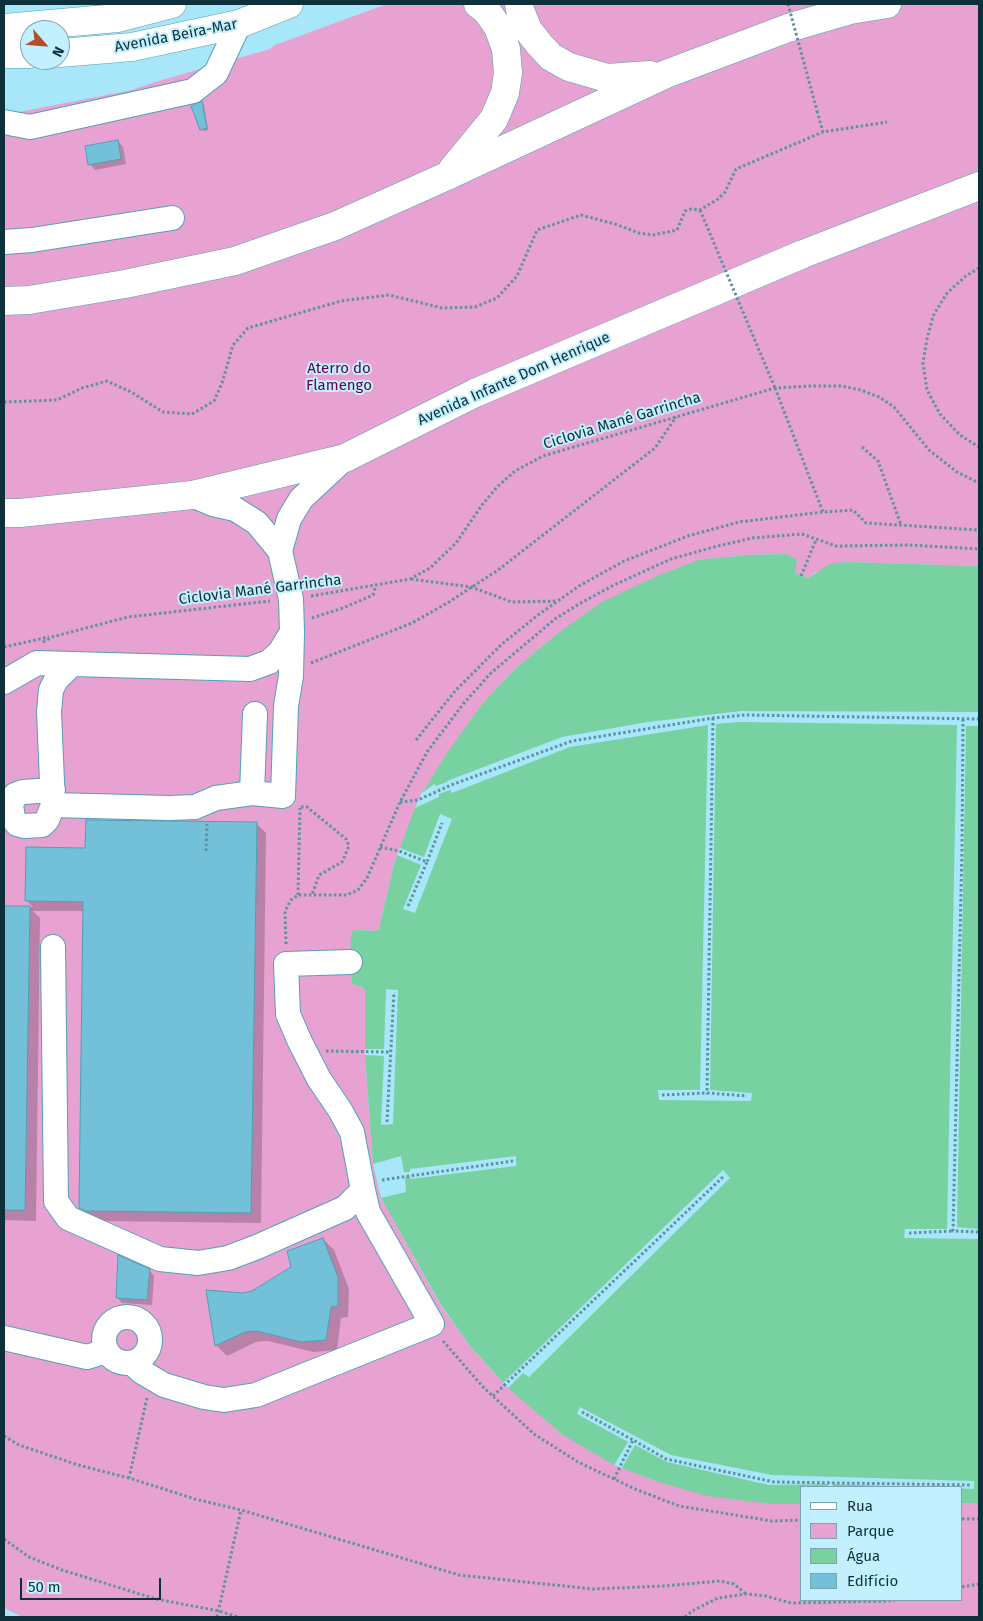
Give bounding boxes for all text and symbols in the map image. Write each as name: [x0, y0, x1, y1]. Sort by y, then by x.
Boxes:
street label: Avenida Beira-Mar: [113, 15, 239, 57]
north arrow: [20, 20, 70, 70]
text: N: [48, 44, 68, 60]
street label: Avenida Infante Dom Henrique: [415, 328, 613, 430]
park label: Aterro do Flamengo: [306, 360, 372, 395]
street label: Ciclovia Mané Garrincha: [541, 388, 703, 454]
street label: Ciclovia Mané Garrincha: [178, 571, 342, 609]
legend: [800, 1486, 963, 1601]
text: Rua: [847, 1497, 873, 1515]
text: Parque: [847, 1522, 894, 1540]
text: Água: [847, 1547, 880, 1565]
scale bar: [22, 1568, 164, 1600]
text: Edifício: [847, 1572, 898, 1590]
text: 50 m: [28, 1578, 61, 1596]

